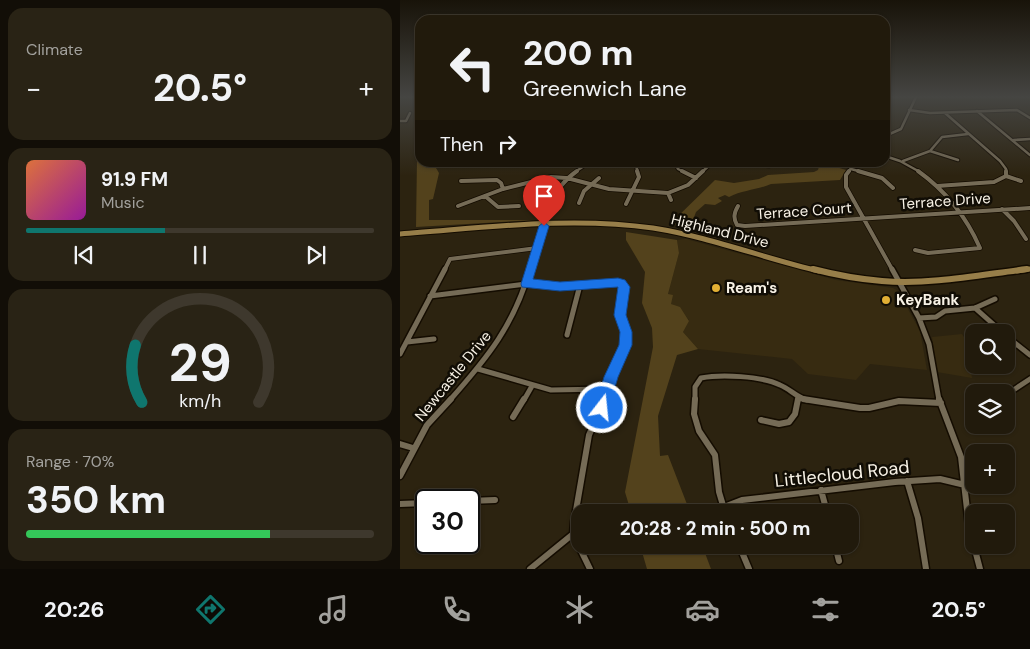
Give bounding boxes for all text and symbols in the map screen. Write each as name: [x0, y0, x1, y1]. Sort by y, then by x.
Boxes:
text: 200 m: [523, 30, 634, 76]
icon: left: [440, 35, 505, 100]
text: Climate: [26, 39, 83, 60]
text: 20.5°: [153, 63, 247, 113]
text: −: [26, 70, 41, 107]
text: +: [359, 70, 374, 107]
text: Greenwich Lane: [523, 74, 687, 103]
icon: right: [493, 130, 521, 158]
text: Then: [440, 132, 483, 157]
text: 91.9 FM: [101, 167, 168, 192]
pin: [523, 175, 565, 226]
icon: arrive: [530, 182, 558, 210]
street label: Terrace Drive: [899, 188, 991, 214]
text: Music: [101, 192, 145, 213]
street label: Terrace Court: [756, 198, 852, 224]
street label: Highland Drive: [669, 209, 771, 253]
icon: previous: [70, 241, 98, 269]
icon: pause: [186, 241, 214, 269]
icon: next: [302, 241, 330, 269]
place label: Ream's: [726, 278, 777, 298]
marker: Ream's: [710, 282, 722, 294]
place label: KeyBank: [896, 290, 959, 310]
marker: KeyBank: [880, 294, 892, 306]
map controls: [965, 324, 1015, 554]
button: search: [965, 324, 1015, 374]
street label: Newcastle Drive: [410, 327, 496, 425]
text: 29: [169, 329, 231, 397]
position arrow: [575, 381, 627, 433]
button: layers: [965, 384, 1015, 434]
text: km/h: [179, 389, 221, 413]
button: +: [965, 444, 1015, 494]
text: Range · 70%: [26, 451, 114, 472]
street label: Littlecloud Road: [773, 455, 911, 493]
text: 350 km: [26, 475, 166, 525]
speed limit sign: 30: [415, 489, 480, 554]
button: −: [965, 504, 1015, 554]
text: 20:28 · 2 min · 500 m: [620, 516, 810, 541]
icon: directions: [193, 592, 228, 627]
icon: music: [316, 592, 351, 627]
icon: phone: [439, 592, 474, 627]
icon: climate: [562, 592, 597, 627]
icon: car: [685, 592, 720, 627]
icon: filters: [808, 592, 843, 627]
text: 20:26: [44, 595, 104, 624]
text: 20.5°: [931, 595, 986, 624]

